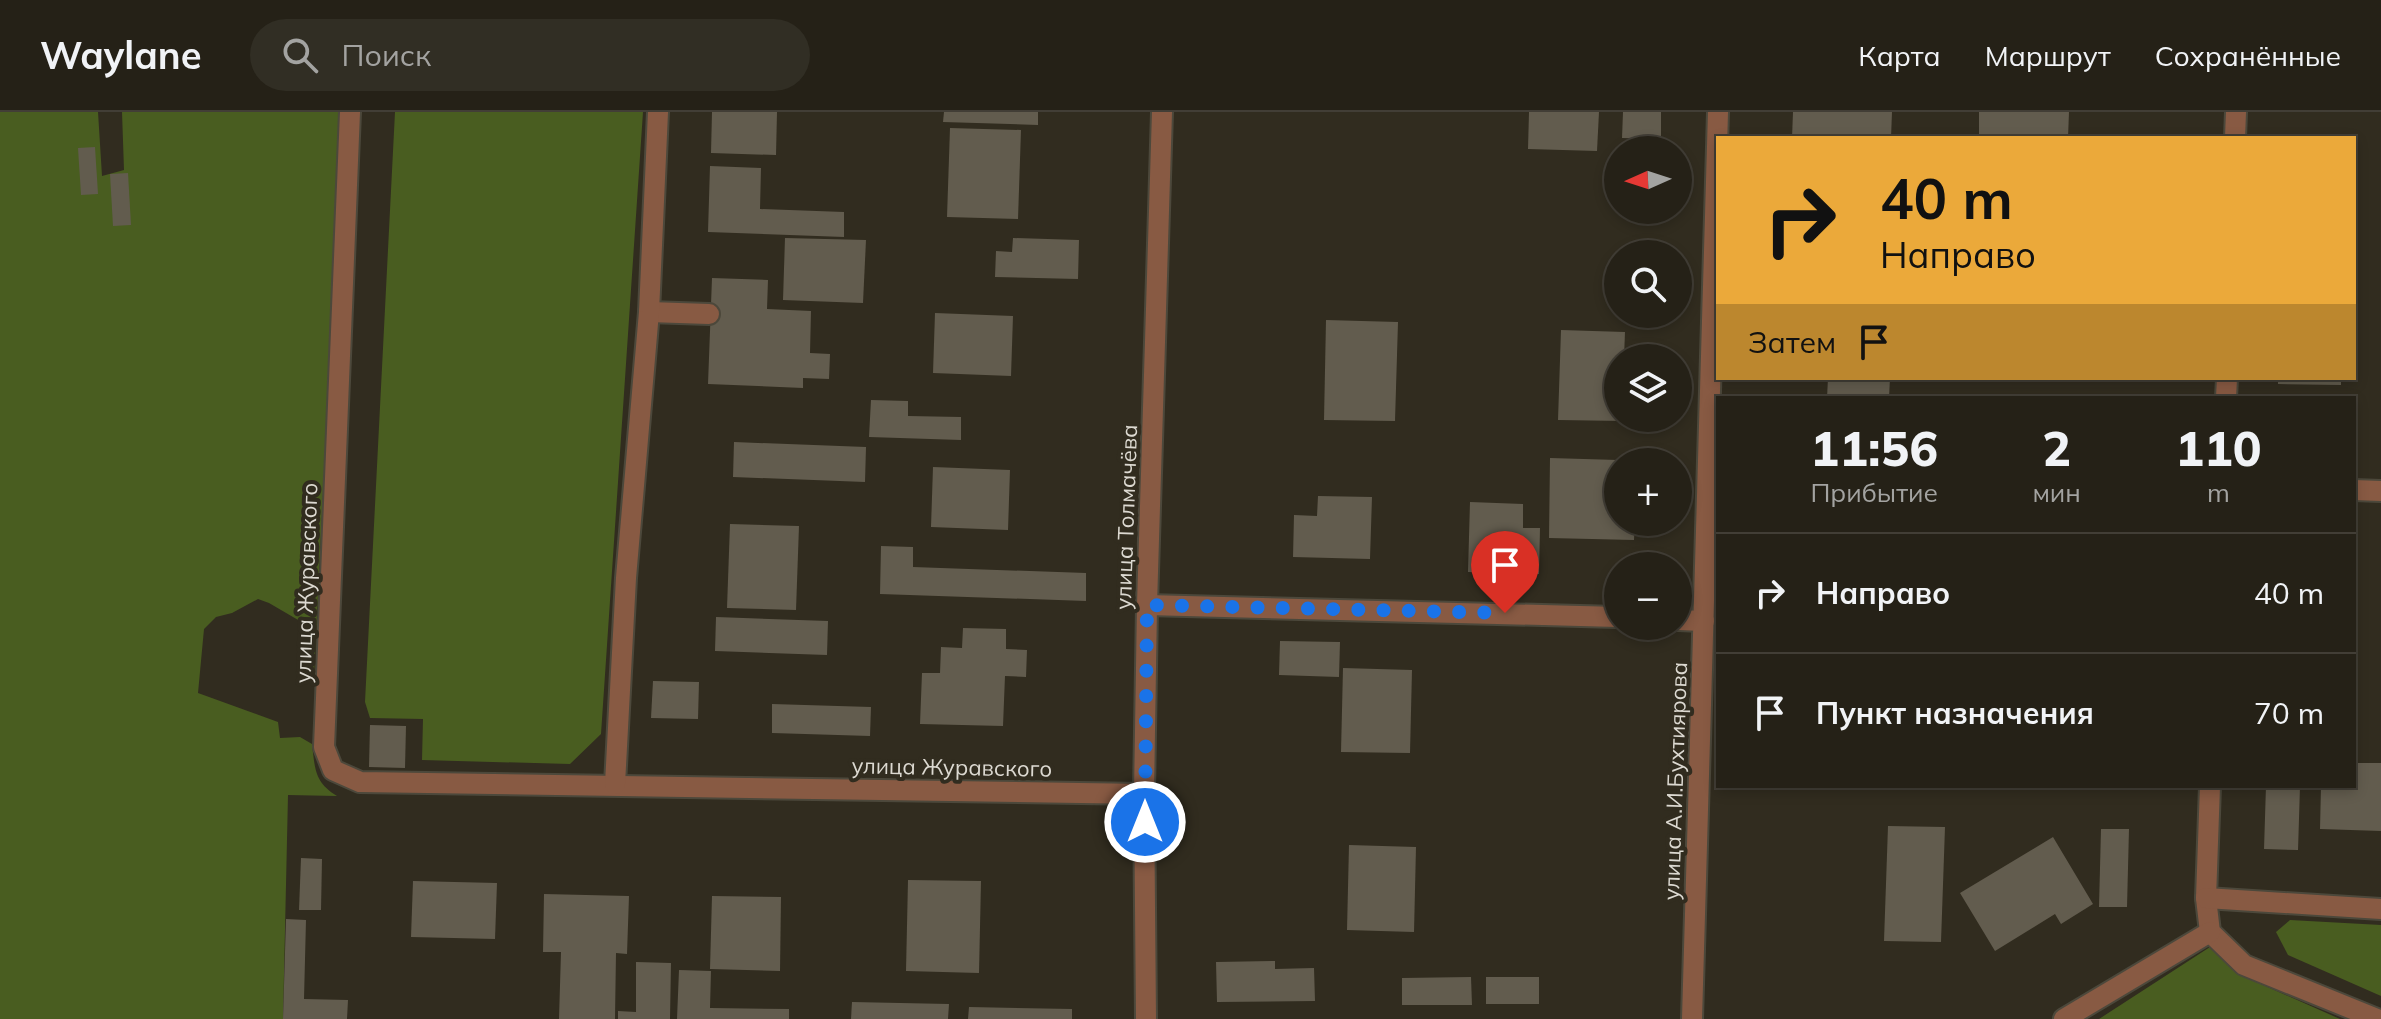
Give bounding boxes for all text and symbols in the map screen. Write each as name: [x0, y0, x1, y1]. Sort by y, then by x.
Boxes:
search box: [250, 19, 810, 91]
text: Waylane: [40, 31, 202, 79]
icon: search: [278, 33, 322, 77]
text: Поиск: [342, 36, 431, 74]
text: Карта: [1858, 38, 1941, 73]
text: Маршрут: [1985, 38, 2111, 73]
text: Сохранённые: [2155, 38, 2341, 73]
north arrow: [1604, 136, 1692, 224]
map controls: [1604, 136, 1692, 640]
text: 40 m: [1880, 163, 2013, 233]
icon: right: [1748, 168, 1852, 272]
text: Направо: [1880, 232, 2036, 277]
button: search: [1604, 240, 1692, 328]
icon: arrive: [1852, 320, 1896, 364]
text: Затем: [1748, 323, 1836, 361]
button: layers: [1604, 344, 1692, 432]
text: 11:56: [1810, 418, 1938, 478]
text: 2: [2042, 418, 2071, 478]
text: 110: [2175, 418, 2262, 478]
street label: улица Толмачёва: [1109, 424, 1143, 610]
button: +: [1604, 448, 1692, 536]
text: Прибытие: [1810, 476, 1938, 509]
text: мин: [2032, 476, 2081, 509]
text: m: [2207, 476, 2230, 509]
street label: улица Журавского: [289, 482, 323, 684]
pin: [1471, 531, 1539, 613]
icon: arrive: [1483, 543, 1527, 587]
button: −: [1604, 552, 1692, 640]
icon: right: [1748, 571, 1792, 615]
text: Направо: [1816, 574, 1950, 612]
text: 40 m: [2254, 574, 2324, 612]
street label: улица А.И.Бухтиярова: [1657, 661, 1693, 901]
icon: arrive: [1748, 691, 1792, 735]
text: Пункт назначения: [1816, 694, 2094, 732]
text: 70 m: [2254, 694, 2324, 732]
street label: улица Журавского: [851, 751, 1053, 783]
position arrow: [1103, 780, 1187, 864]

